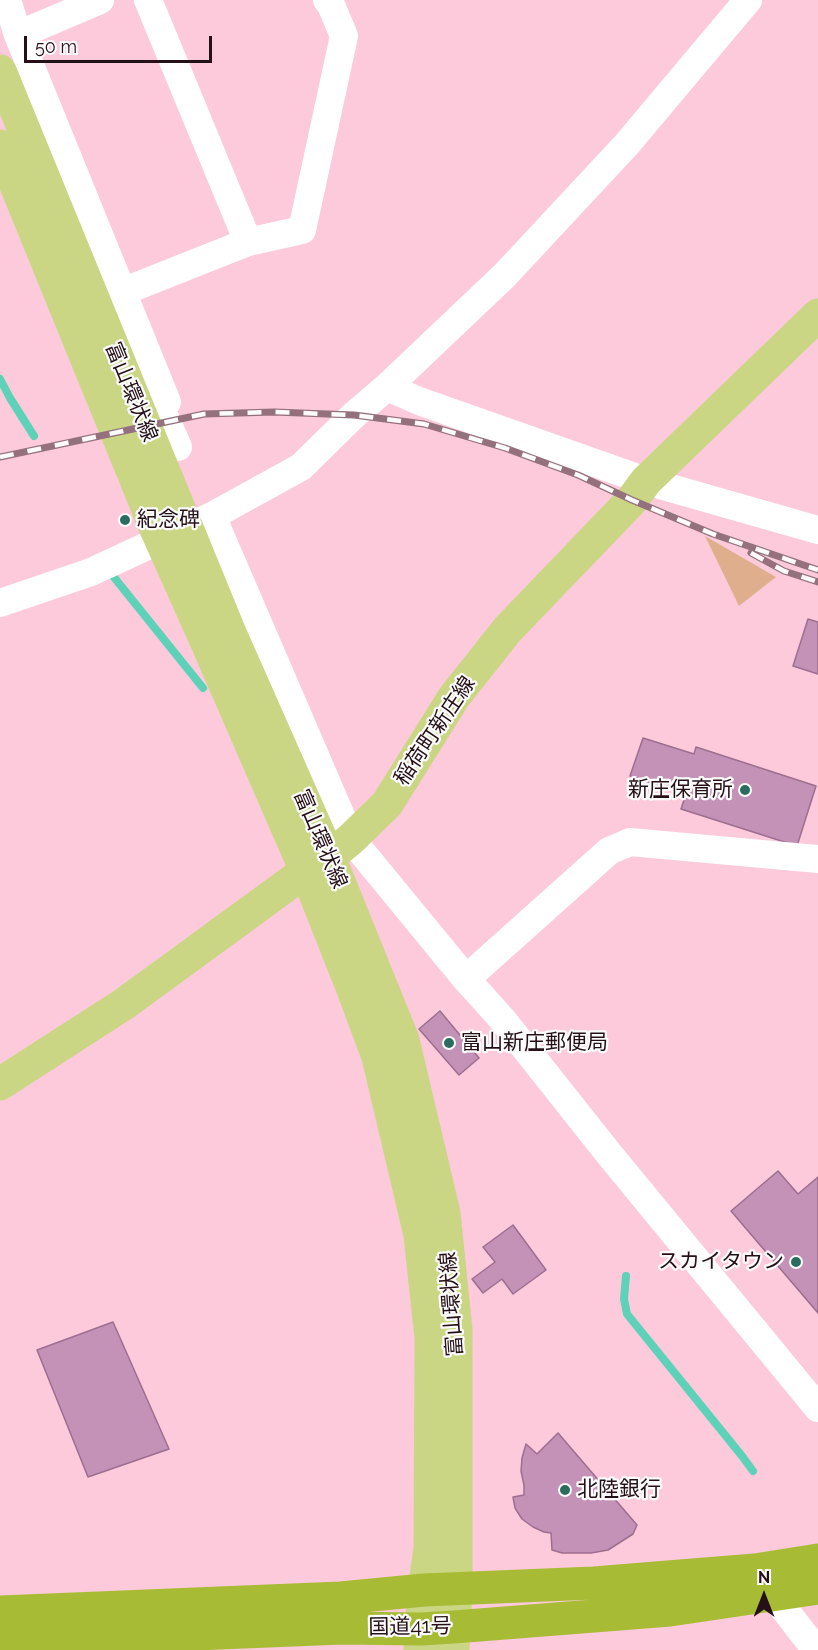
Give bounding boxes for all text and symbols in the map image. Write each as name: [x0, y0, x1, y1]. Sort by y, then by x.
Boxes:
scale bar: [27, 24, 214, 62]
text: 50 m: [35, 36, 77, 57]
street label: 富山環状線: [100, 339, 162, 445]
place label: 紀念碑: [137, 507, 200, 533]
marker: 紀念碑: [118, 513, 132, 527]
street label: 稲荷町新庄線: [389, 672, 481, 790]
place label: 新庄保育所: [628, 777, 733, 803]
marker: 新庄保育所: [738, 783, 752, 797]
street label: 富山環状線: [288, 786, 352, 892]
place label: 富山新庄郵便局: [461, 1030, 608, 1056]
marker: 富山新庄郵便局: [442, 1036, 456, 1050]
place label: スカイタウン: [658, 1249, 784, 1275]
street label: 富山環状線: [436, 1251, 468, 1357]
marker: スカイタウン: [789, 1255, 803, 1269]
place label: 北陸銀行: [577, 1477, 661, 1503]
marker: 北陸銀行: [558, 1483, 572, 1497]
north arrow: [734, 1566, 794, 1626]
text: N: [758, 1568, 770, 1587]
street label: 国道41号: [368, 1614, 452, 1640]

